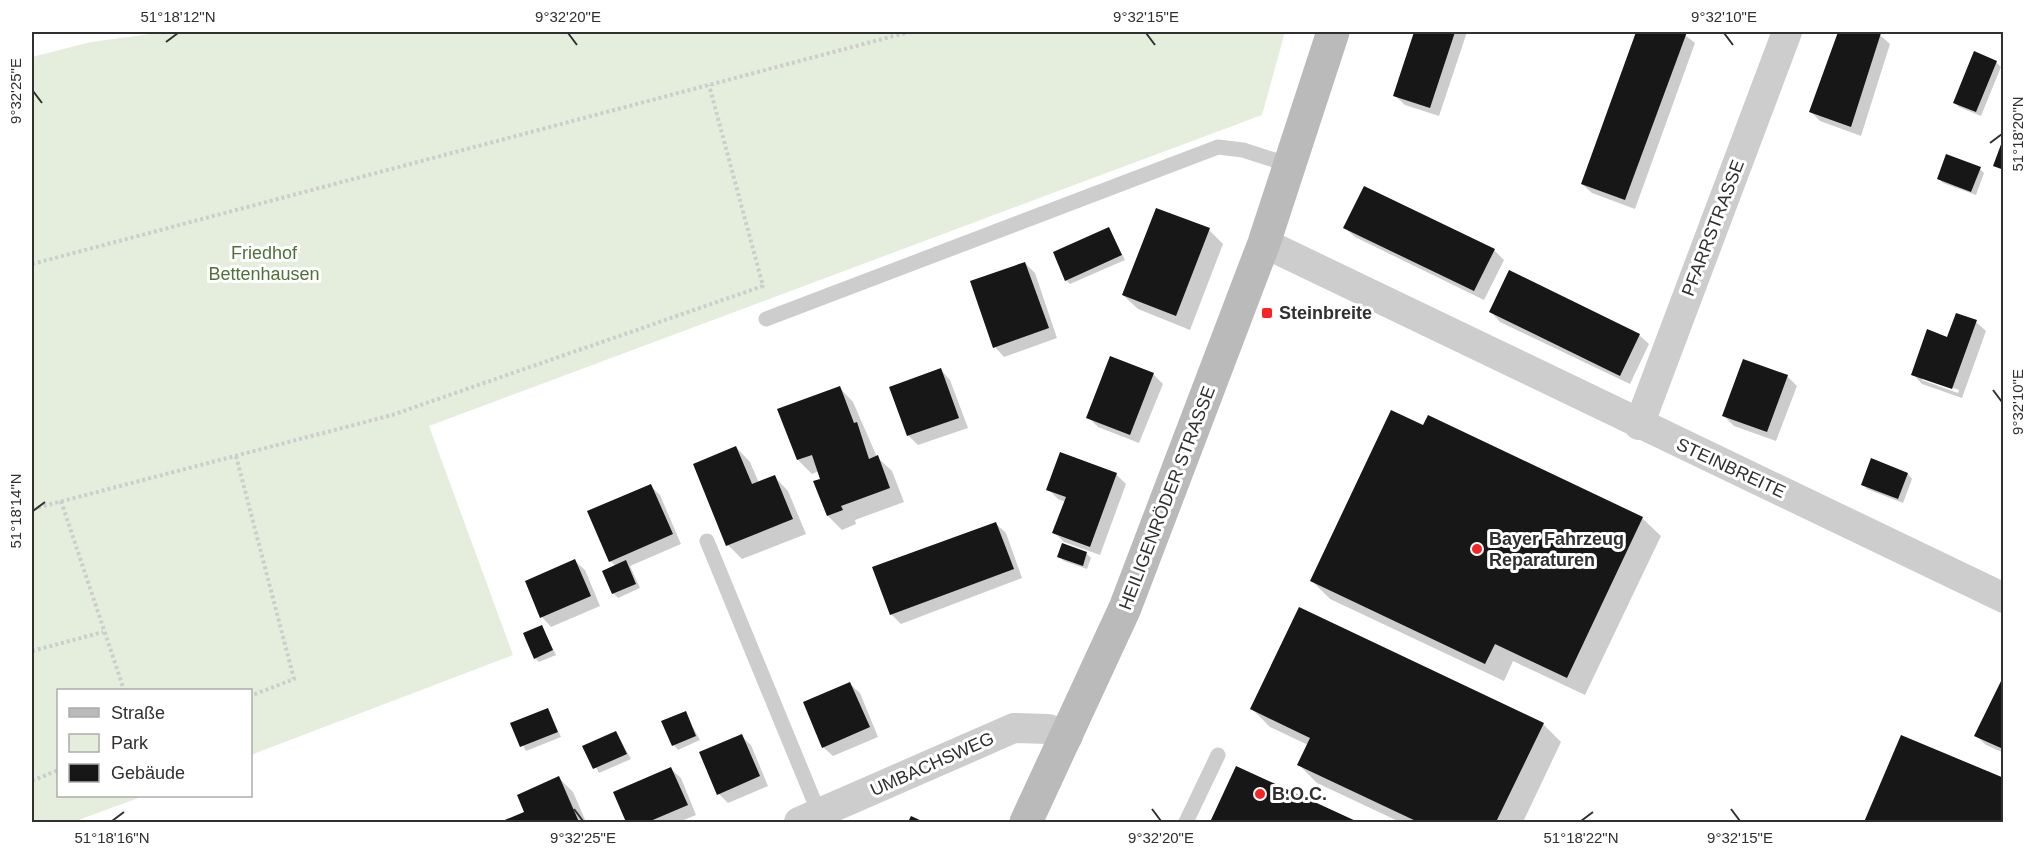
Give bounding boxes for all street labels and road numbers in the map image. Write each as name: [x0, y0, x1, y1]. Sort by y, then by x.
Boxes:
street label: PFARRSTRASSE: [1678, 157, 1748, 299]
street label: HEILIGENRÖDER STRASSE: [1115, 383, 1219, 613]
street label: STEINBREITE: [1673, 434, 1789, 502]
street label: UMBACHSWEG: [867, 728, 997, 800]

